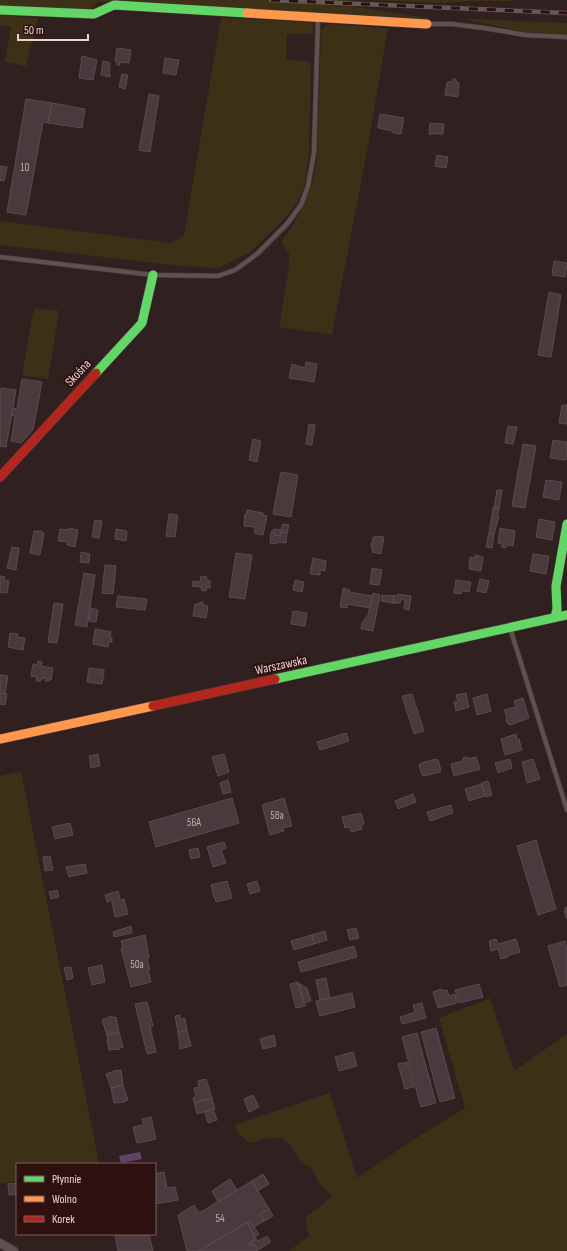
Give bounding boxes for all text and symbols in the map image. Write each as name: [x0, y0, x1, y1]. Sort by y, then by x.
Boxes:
scale bar: [18, 16, 88, 42]
text: 50 m: [24, 23, 44, 38]
house number: 10: [21, 161, 29, 174]
street label: Skośna: [62, 356, 94, 390]
street label: Warszawska: [254, 652, 308, 678]
house number: 58a: [270, 809, 284, 822]
house number: 56A: [187, 816, 201, 829]
house number: 50a: [130, 958, 144, 971]
legend: [16, 1163, 156, 1235]
text: Płynnie: [52, 1172, 82, 1187]
text: Wolno: [52, 1192, 77, 1207]
text: Korek: [52, 1212, 75, 1227]
house number: 54: [215, 1212, 225, 1225]

